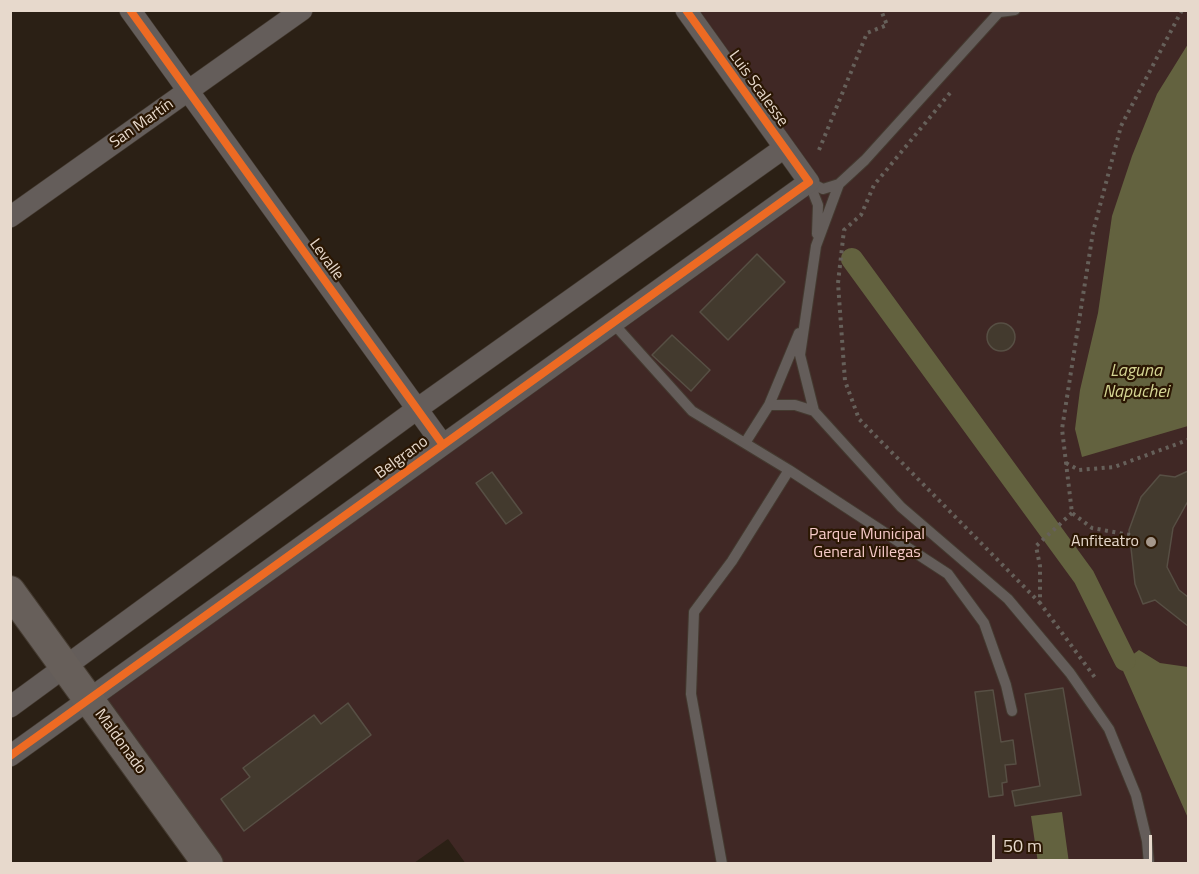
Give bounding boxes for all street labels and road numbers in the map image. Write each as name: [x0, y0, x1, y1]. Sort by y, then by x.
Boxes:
street label: Luis Scalesse: [724, 47, 792, 131]
street label: San Martín: [106, 95, 178, 153]
street label: Levalle: [305, 236, 347, 284]
street label: Belgrano: [372, 432, 432, 484]
street label: Maldonado: [90, 706, 150, 778]

